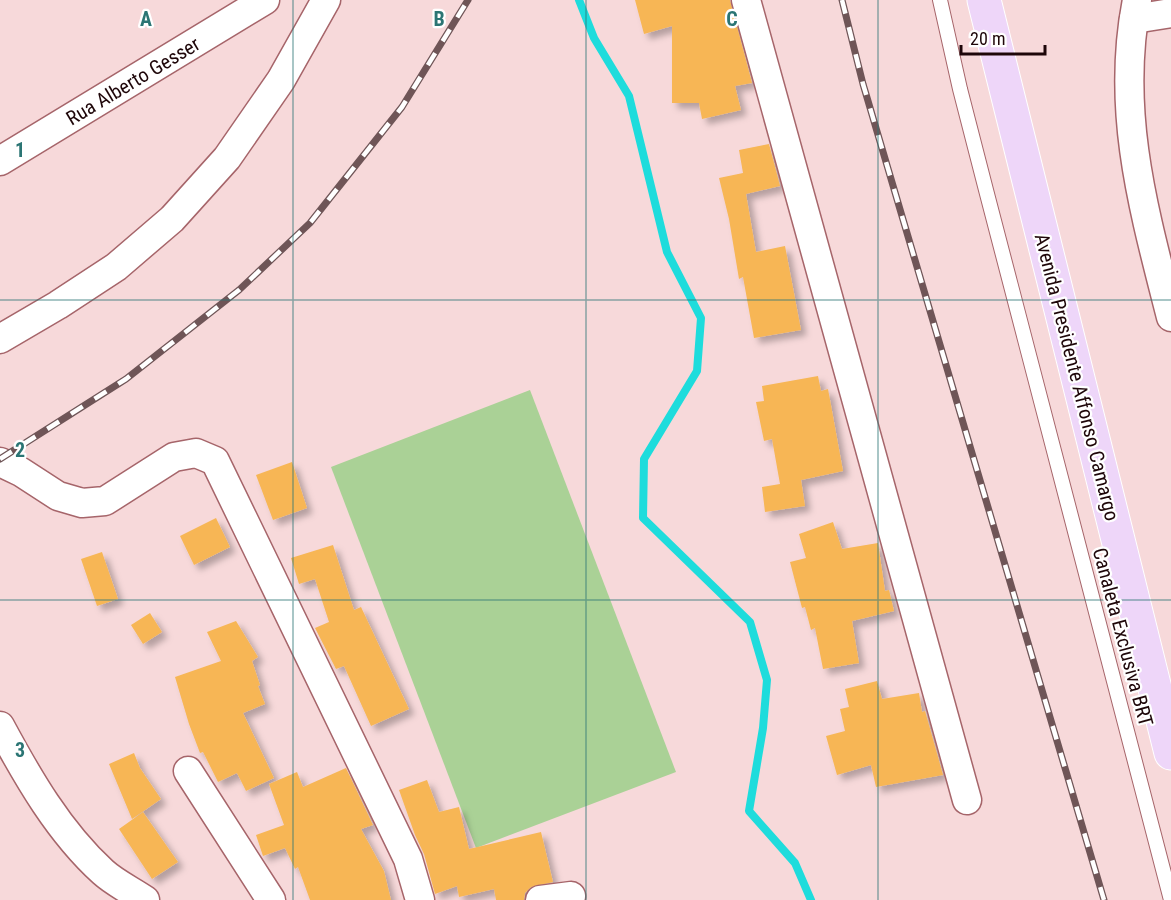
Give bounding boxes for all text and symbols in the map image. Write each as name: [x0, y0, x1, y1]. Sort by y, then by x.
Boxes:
text: A: [140, 7, 152, 31]
text: B: [433, 7, 445, 31]
text: C: [726, 7, 738, 31]
scale bar: [961, 18, 1045, 56]
text: 20 m: [970, 28, 1005, 49]
street label: Rua Alberto Gesser: [62, 32, 204, 130]
text: 1: [15, 138, 25, 162]
street label: Avenida Presidente Affonso Camargo: [1030, 231, 1124, 523]
text: 2: [15, 438, 25, 462]
street label: Canaleta Exclusiva BRT: [1088, 545, 1158, 729]
text: 3: [15, 738, 25, 762]

